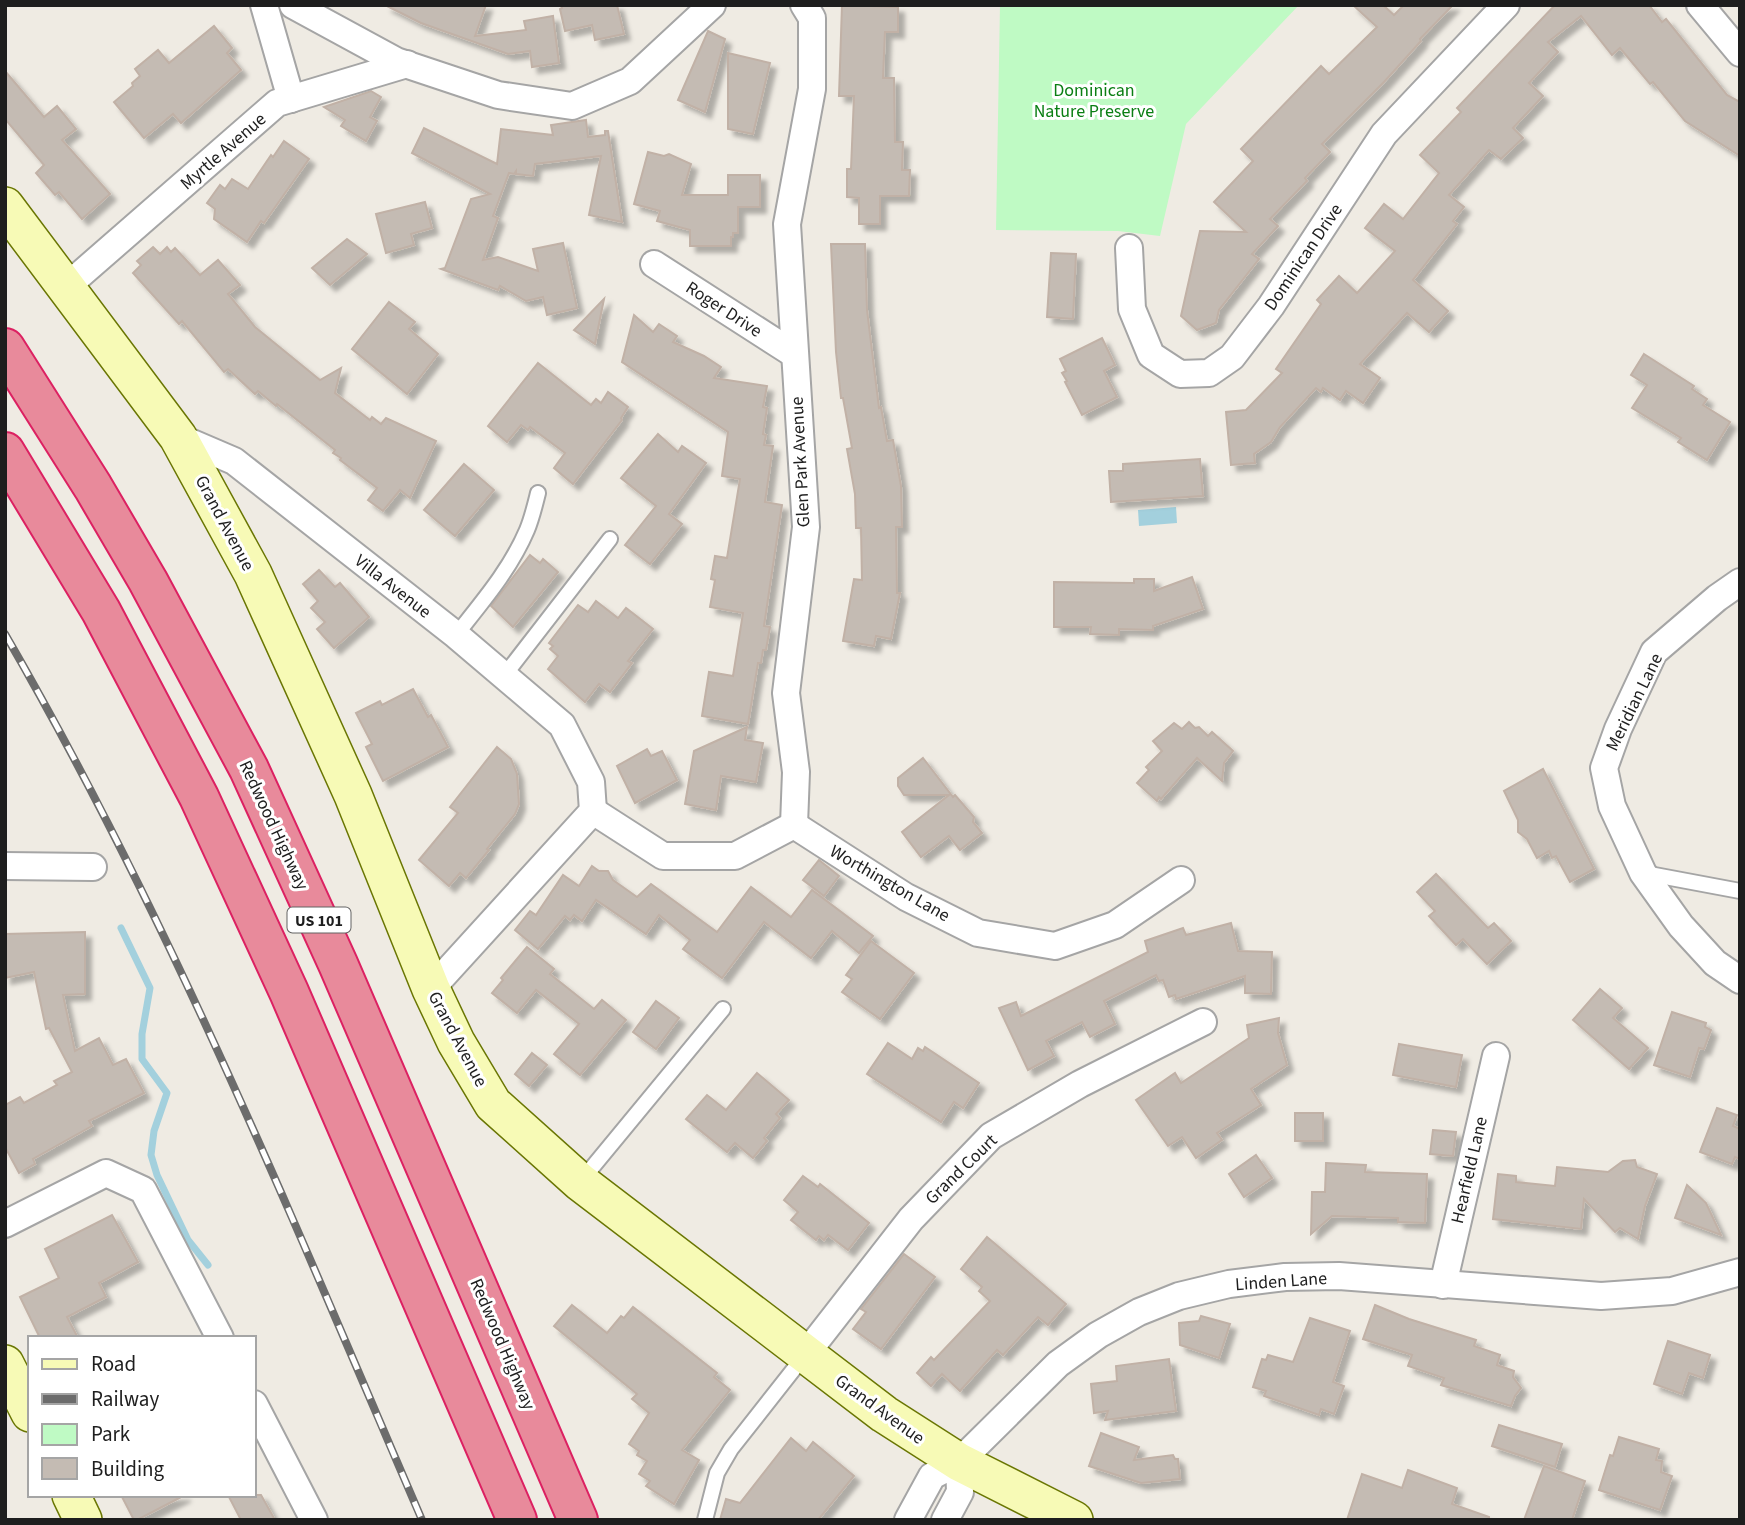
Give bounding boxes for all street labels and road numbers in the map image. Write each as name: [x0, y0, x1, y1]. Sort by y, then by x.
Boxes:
street label: Myrtle Avenue: [175, 107, 272, 196]
street label: Dominican Drive: [1258, 199, 1348, 316]
street label: Roger Drive: [681, 275, 767, 343]
street label: Glen Park Avenue: [785, 396, 816, 528]
street label: Grand Avenue: [189, 471, 260, 575]
street label: Villa Avenue: [349, 549, 436, 624]
street label: Meridian Lane: [1600, 649, 1669, 755]
street label: Redwood Highway: [233, 756, 315, 895]
street label: Worthington Lane: [825, 839, 955, 928]
road number: US 101: [288, 908, 350, 932]
street label: Grand Avenue: [422, 987, 493, 1091]
street label: Hearfield Lane: [1445, 1114, 1494, 1226]
street label: Grand Court: [920, 1129, 1003, 1210]
street label: Linden Lane: [1234, 1266, 1328, 1297]
street label: Redwood Highway: [464, 1275, 542, 1414]
street label: Grand Avenue: [830, 1368, 930, 1450]

